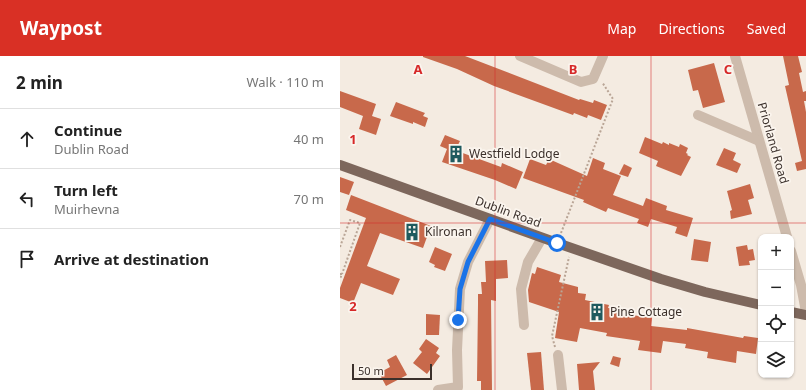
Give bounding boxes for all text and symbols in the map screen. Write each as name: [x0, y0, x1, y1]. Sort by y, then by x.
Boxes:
text: Waypost: [20, 15, 102, 41]
text: Map: [607, 19, 636, 38]
text: Directions: [658, 19, 725, 38]
text: Saved: [747, 19, 786, 38]
text: A: [414, 60, 423, 78]
text: B: [569, 60, 577, 78]
text: C: [724, 60, 732, 78]
text: 2 min: [16, 71, 63, 94]
text: Walk · 110 m: [246, 73, 324, 91]
street label: Priorland Road: [754, 100, 793, 186]
text: Continue: [54, 120, 122, 140]
icon: ahead: [16, 128, 38, 150]
text: 40 m: [294, 130, 324, 148]
text: 1: [349, 130, 357, 148]
text: Dublin Road: [54, 140, 129, 158]
building icon: Westfield Lodge: [446, 144, 466, 164]
place label: Westfield Lodge: [469, 145, 560, 162]
text: Turn left: [54, 180, 118, 200]
icon: left: [16, 188, 38, 210]
text: 70 m: [294, 190, 324, 208]
street label: Dublin Road: [473, 192, 544, 231]
text: Muirhevna: [54, 200, 120, 218]
building icon: Kilronan: [402, 222, 422, 242]
place label: Kilronan: [425, 223, 472, 240]
route start: [548, 234, 566, 252]
map controls: [758, 234, 794, 378]
button: +: [758, 234, 794, 270]
icon: arrive: [16, 248, 38, 270]
text: Arrive at destination: [54, 249, 209, 269]
button: −: [758, 270, 794, 306]
text: 2: [349, 297, 357, 315]
building icon: Pine Cottage: [587, 302, 607, 322]
place label: Pine Cottage: [610, 303, 682, 320]
button: locate: [758, 306, 794, 342]
route end: [449, 311, 467, 329]
button: layers: [758, 342, 794, 378]
scale bar: [352, 362, 432, 381]
text: 50 m: [358, 363, 384, 378]

